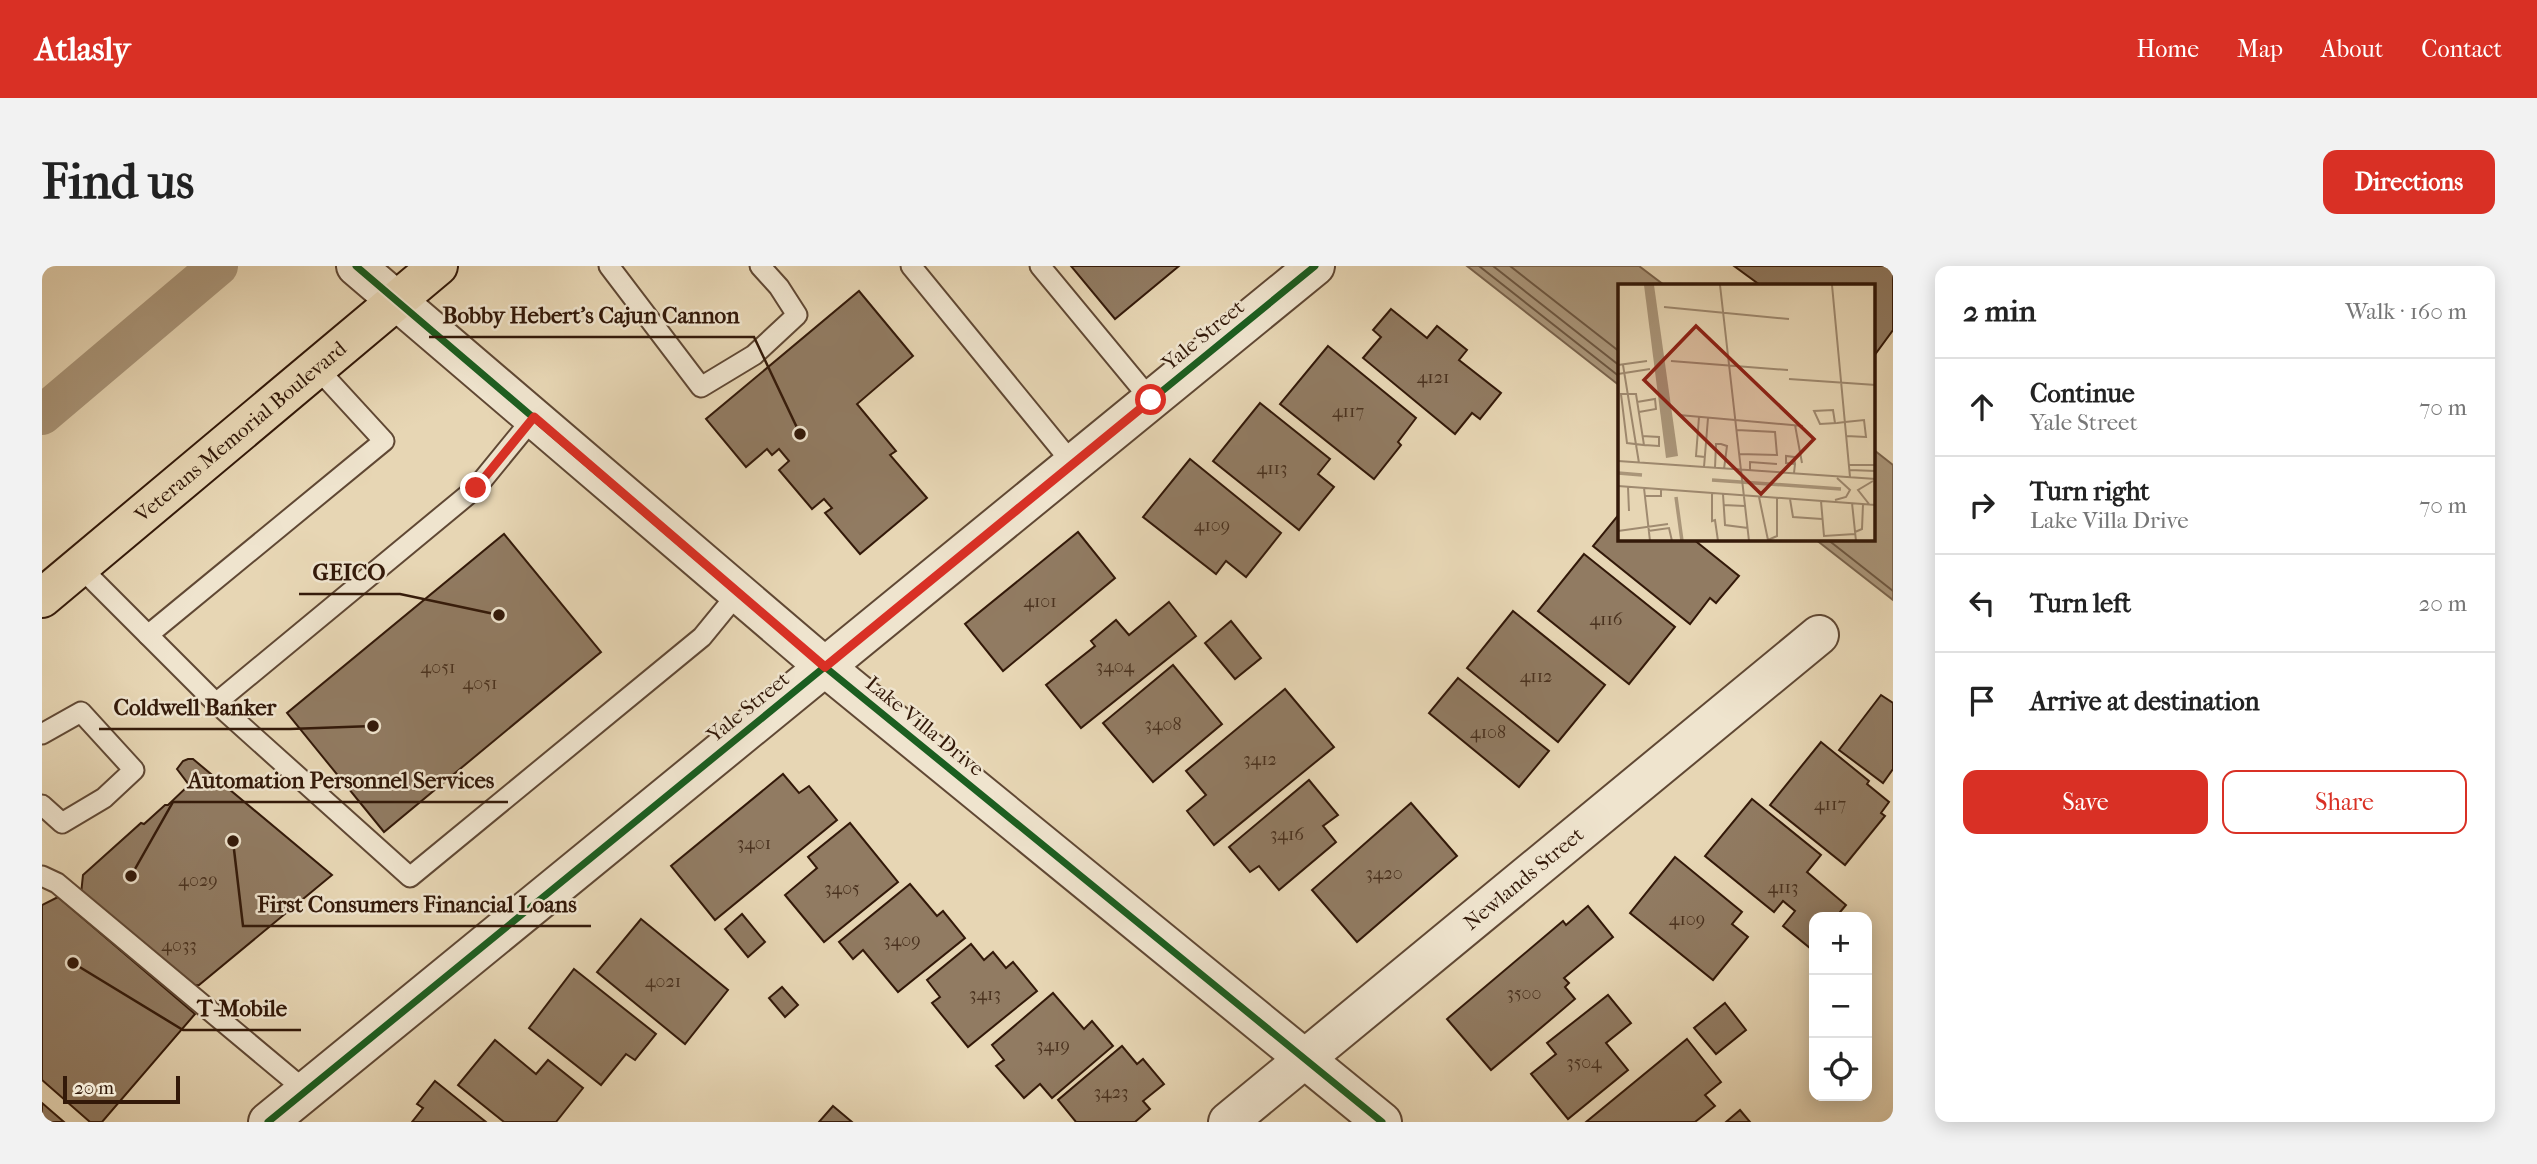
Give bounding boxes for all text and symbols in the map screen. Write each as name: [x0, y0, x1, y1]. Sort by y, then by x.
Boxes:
text: Atlasly: [35, 30, 130, 69]
text: Home: [2137, 35, 2199, 63]
text: Map: [2237, 35, 2283, 63]
text: About: [2321, 35, 2383, 63]
text: Contact: [2421, 35, 2502, 63]
button: Directions: [2323, 150, 2495, 214]
text: Find us: [42, 153, 194, 211]
inset map: [1618, 284, 1876, 541]
callout: Bobby Hebert's Cajun Cannon: [429, 293, 754, 337]
street label: Yale Street: [1156, 294, 1249, 376]
text: 2 min: [1963, 294, 2036, 329]
text: Walk · 160 m: [2345, 298, 2467, 325]
text: Bobby Hebert's Cajun Cannon: [443, 302, 740, 329]
street label: Veterans Memorial Boulevard: [129, 336, 351, 528]
house number: 4121: [1417, 367, 1449, 388]
text: Continue: [2030, 378, 2135, 409]
route start: [1135, 384, 1166, 415]
icon: ahead: [1963, 388, 2001, 426]
text: 70 m: [2419, 394, 2467, 421]
house number: 4117: [1332, 401, 1364, 422]
text: Yale Street: [2030, 409, 2138, 436]
house number: 4113: [1257, 458, 1287, 479]
route end: [460, 472, 491, 503]
text: Turn right: [2030, 476, 2150, 507]
icon: right: [1963, 486, 2001, 524]
text: 70 m: [2419, 492, 2467, 519]
text: Lake Villa Drive: [2030, 507, 2189, 534]
house number: 4109: [1194, 515, 1230, 536]
callout: GEICO: [299, 550, 400, 594]
text: GEICO: [313, 559, 385, 586]
icon: left: [1963, 584, 2001, 622]
text: Turn left: [2030, 588, 2131, 619]
text: 20 m: [2418, 590, 2467, 617]
house number: 4101: [1023, 591, 1057, 612]
house number: 4116: [1589, 609, 1623, 630]
house number: 3404: [1096, 656, 1135, 677]
house number: 4051: [421, 657, 455, 678]
street label: Yale Street: [701, 666, 794, 748]
house number: 4112: [1520, 666, 1552, 687]
street label: Lake Villa Drive: [861, 671, 989, 781]
house number: 4051: [463, 673, 497, 694]
icon: arrive: [1963, 682, 2001, 720]
callout: Coldwell Banker: [99, 685, 290, 729]
text: Arrive at destination: [2030, 686, 2260, 717]
text: Coldwell Banker: [114, 694, 278, 721]
house number: 3408: [1145, 714, 1181, 735]
house number: 4108: [1470, 722, 1506, 743]
house number: 3412: [1243, 749, 1277, 770]
callout: Automation Personnel Services: [173, 758, 508, 802]
text: Automation Personnel Services: [186, 767, 495, 794]
button: Save: [1963, 770, 2208, 834]
button: Share: [2222, 770, 2467, 834]
house number: 4117: [1814, 794, 1846, 815]
street label: Newlands Street: [1459, 822, 1589, 935]
house number: 3416: [1270, 824, 1304, 845]
house number: 3401: [737, 833, 771, 854]
house number: 3420: [1365, 863, 1403, 884]
house number: 4029: [178, 870, 218, 891]
house number: 4113: [1768, 877, 1798, 898]
house number: 3405: [824, 878, 860, 899]
callout: First Consumers Financial Loans: [243, 882, 591, 926]
text: First Consumers Financial Loans: [256, 891, 577, 918]
house number: 4109: [1669, 909, 1705, 930]
map controls: [1809, 912, 1872, 1101]
button: +: [1809, 912, 1872, 975]
house number: 3409: [883, 930, 921, 951]
house number: 4033: [161, 935, 197, 956]
house number: 4021: [645, 971, 681, 992]
button: −: [1809, 975, 1872, 1038]
house number: 3500: [1507, 983, 1541, 1004]
house number: 3413: [969, 984, 1001, 1005]
callout: T-Mobile: [183, 986, 301, 1030]
text: T-Mobile: [196, 995, 288, 1022]
house number: 3419: [1036, 1035, 1070, 1056]
button: locate: [1809, 1038, 1872, 1101]
house number: 3504: [1566, 1052, 1602, 1073]
scale bar: [63, 1073, 180, 1105]
text: 20 m: [74, 1077, 114, 1099]
house number: 3423: [1094, 1082, 1128, 1103]

